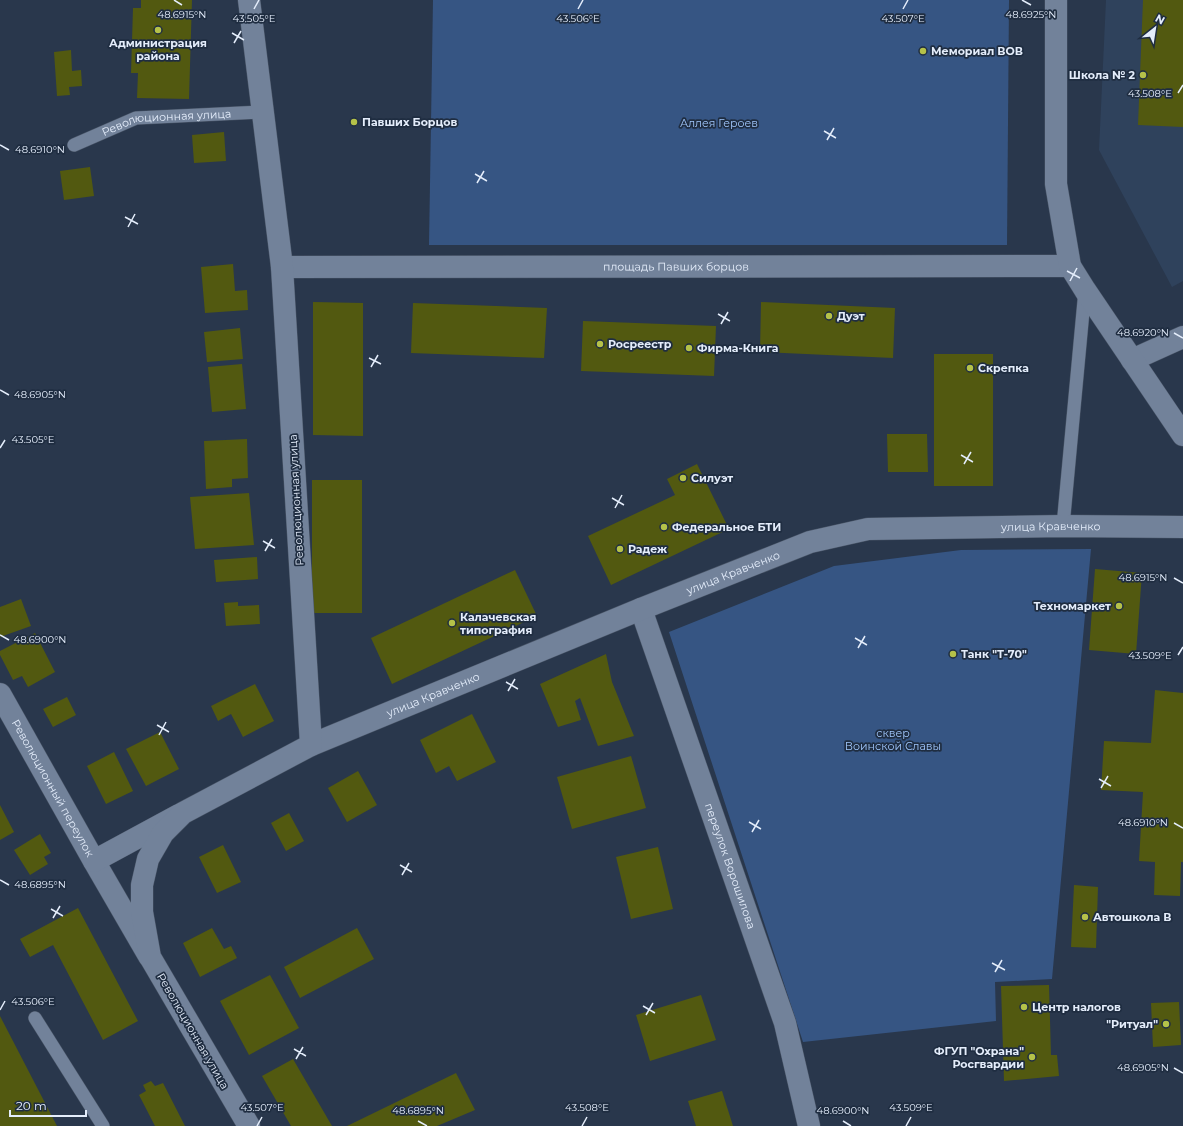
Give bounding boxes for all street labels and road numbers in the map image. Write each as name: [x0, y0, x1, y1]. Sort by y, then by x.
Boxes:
street label: Революционная улица: [100, 107, 232, 139]
street label: площадь Павших борцов: [603, 259, 749, 274]
street label: Революционная улица: [286, 434, 306, 566]
street label: улица Кравченко: [1000, 519, 1101, 534]
street label: улица Кравченко: [683, 548, 782, 598]
street label: улица Кравченко: [383, 669, 482, 721]
street label: Революционный переулок: [9, 717, 97, 860]
street label: переулок Ворошилова: [702, 801, 759, 931]
street label: Революционная улица: [154, 970, 232, 1092]

